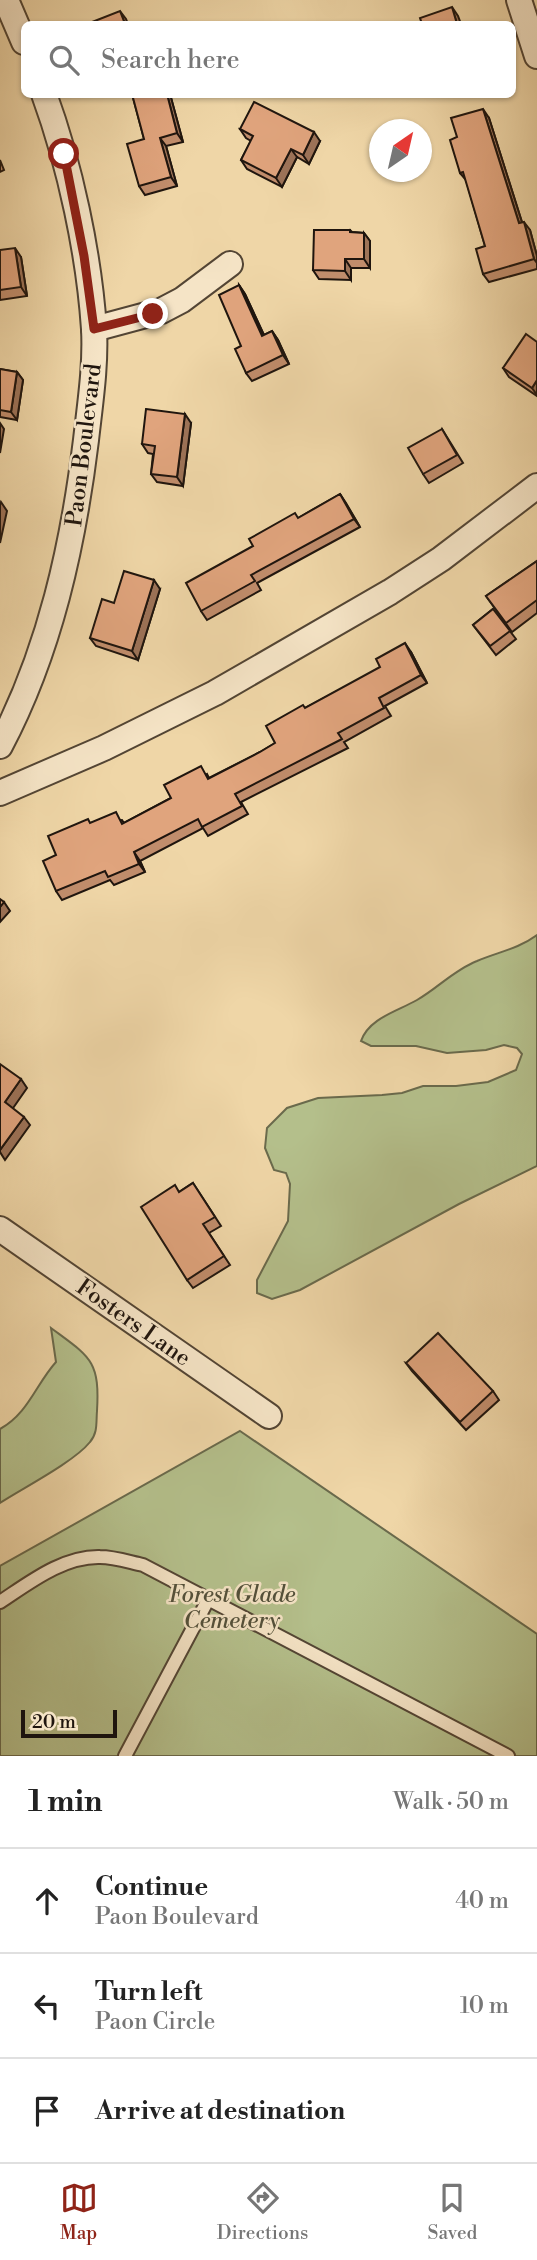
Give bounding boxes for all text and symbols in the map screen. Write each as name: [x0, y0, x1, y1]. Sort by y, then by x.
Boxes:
search box: [21, 21, 516, 98]
icon: search: [45, 41, 83, 79]
text: Search here: [101, 44, 240, 76]
north arrow: [369, 119, 432, 182]
route start: [48, 138, 79, 169]
route end: [137, 298, 168, 329]
street label: Paon Boulevard: [60, 362, 108, 528]
street label: Fosters Lane: [71, 1273, 196, 1372]
park label: Forest Glade Cemetery: [169, 1581, 296, 1635]
scale bar: [21, 1707, 117, 1739]
text: 20 m: [32, 1710, 76, 1734]
text: 1 min: [28, 1783, 103, 1821]
text: Walk · 50 m: [393, 1788, 509, 1816]
text: Continue: [95, 1871, 208, 1903]
icon: ahead: [28, 1882, 66, 1920]
text: 40 m: [455, 1887, 509, 1915]
text: Paon Boulevard: [95, 1903, 259, 1931]
text: Turn left: [95, 1976, 203, 2008]
icon: left: [28, 1987, 66, 2025]
text: 10 m: [460, 1992, 509, 2020]
text: Paon Circle: [95, 2008, 215, 2036]
icon: arrive: [28, 2092, 66, 2130]
text: Arrive at destination: [95, 2095, 345, 2127]
tab: Map: [60, 2179, 98, 2245]
tab: Directions: [217, 2179, 308, 2245]
tab: Saved: [428, 2179, 477, 2245]

